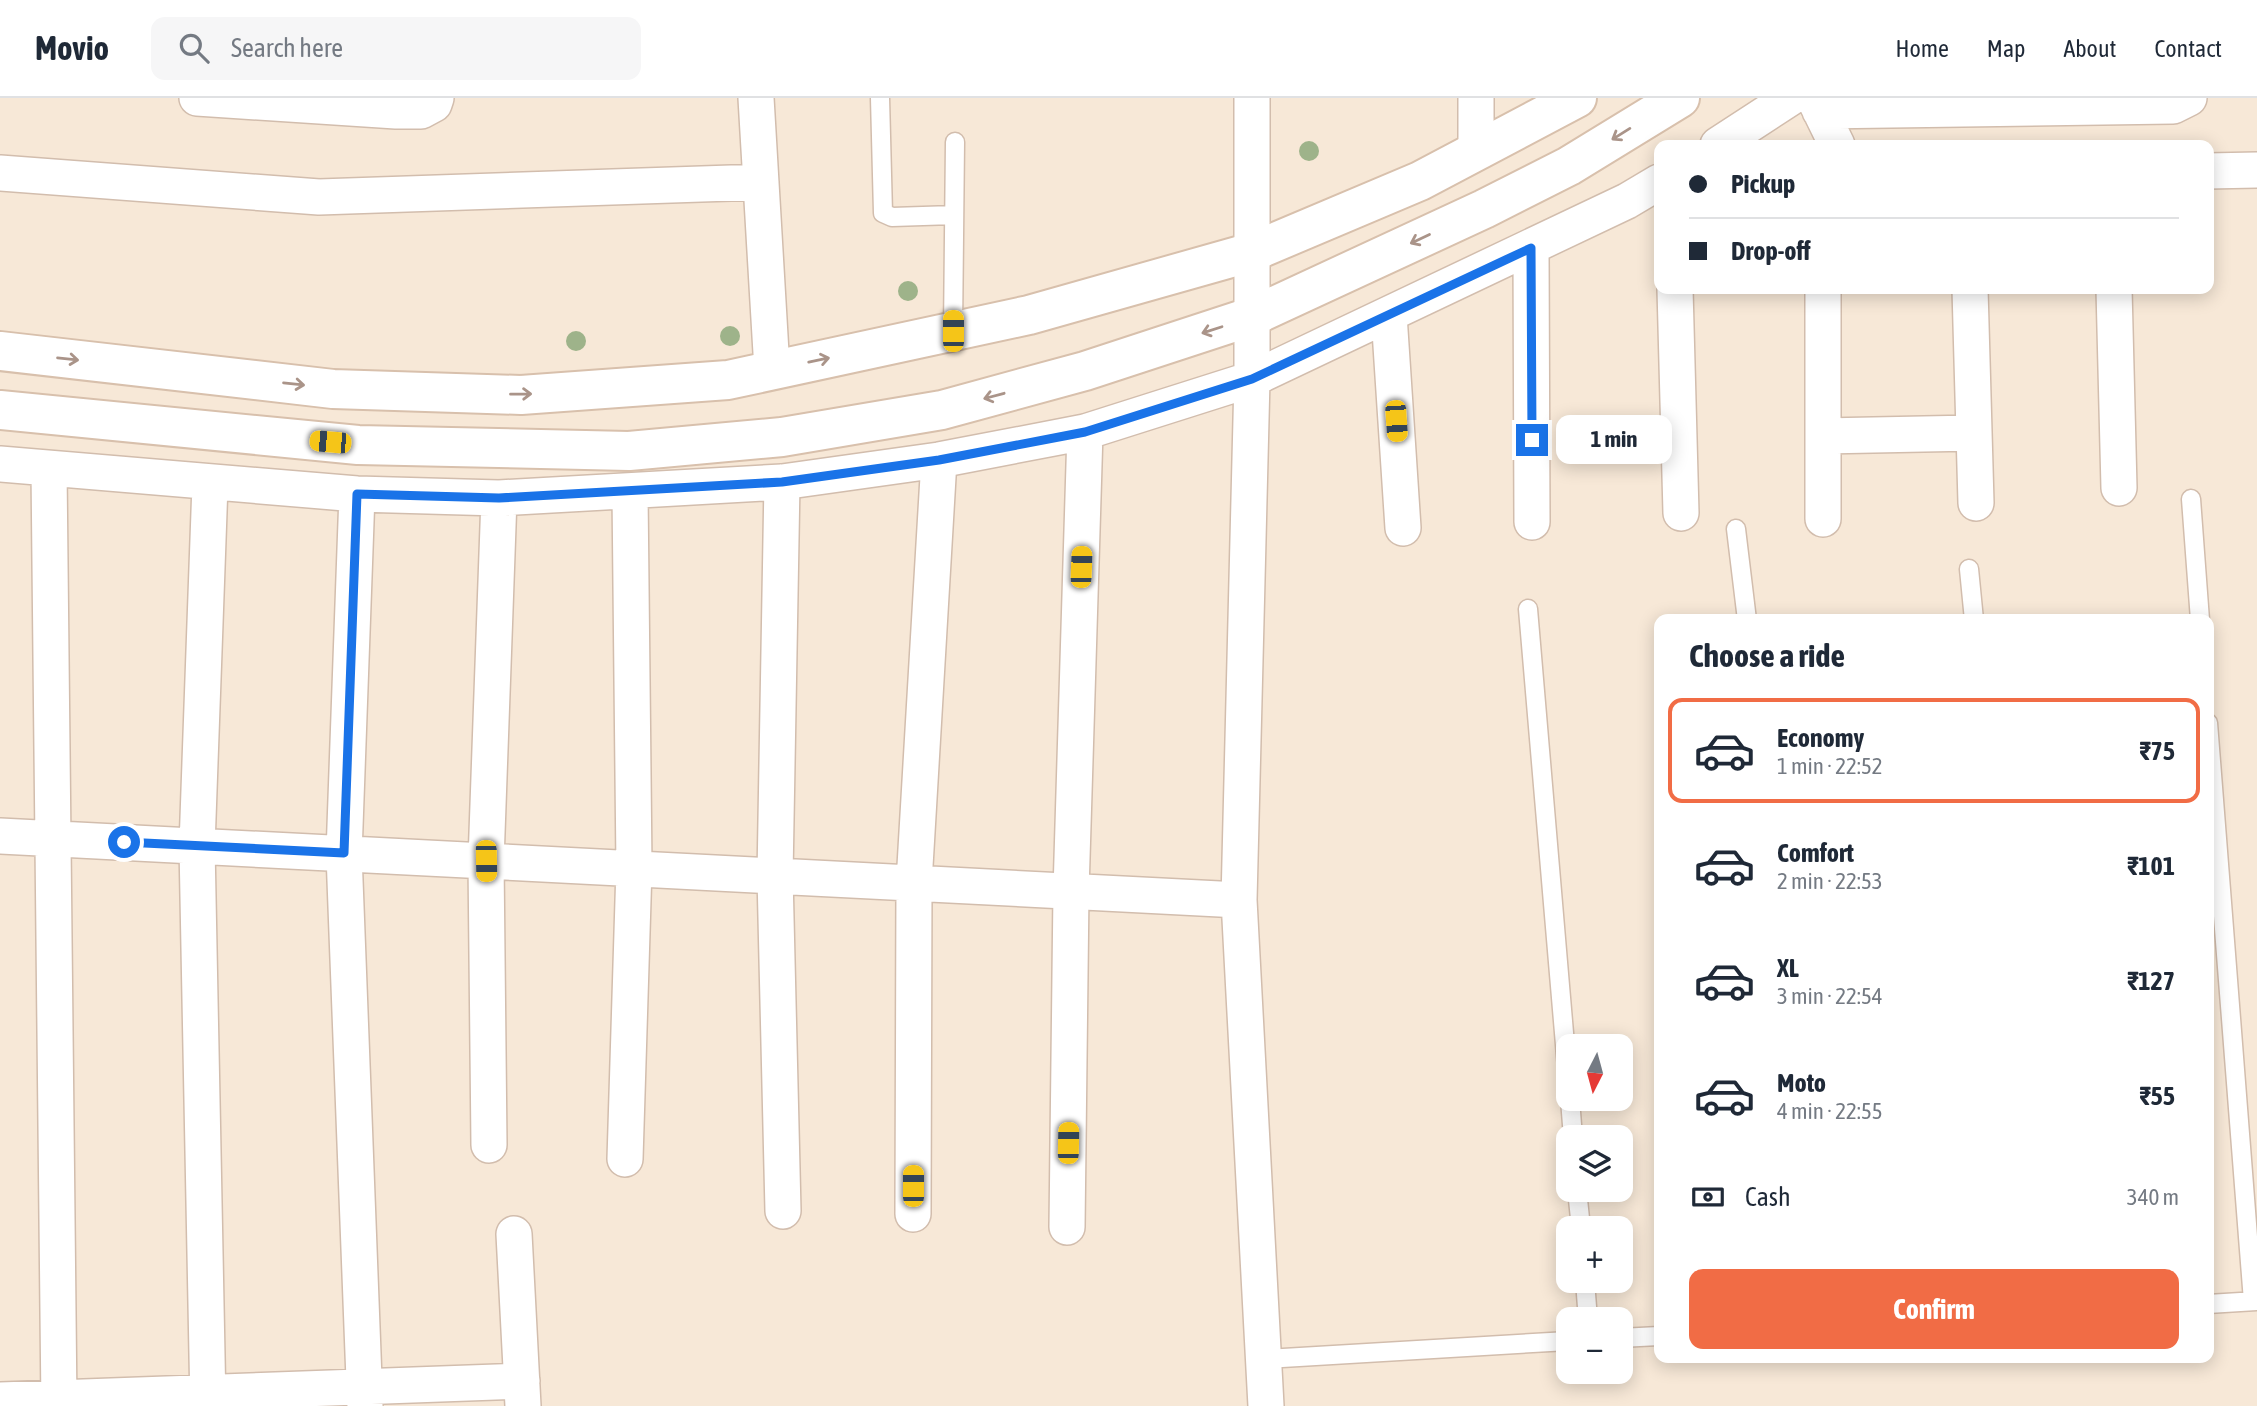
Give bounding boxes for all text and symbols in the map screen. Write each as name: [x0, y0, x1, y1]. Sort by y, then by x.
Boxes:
search box: [151, 17, 641, 80]
text: Movio: [35, 29, 109, 67]
icon: search: [175, 29, 213, 67]
text: Search here: [231, 33, 343, 63]
text: Home: [1895, 35, 1949, 62]
text: Map: [1987, 35, 2025, 62]
text: About: [2063, 35, 2116, 62]
text: Contact: [2154, 35, 2222, 62]
one-way arrow: [1612, 127, 1632, 141]
text: Pickup: [1731, 169, 1795, 199]
one-way arrow: [1410, 233, 1431, 246]
text: Drop-off: [1731, 236, 1811, 266]
car: [943, 310, 964, 352]
one-way arrow: [1201, 325, 1223, 337]
one-way arrow: [56, 352, 79, 365]
one-way arrow: [807, 353, 830, 367]
one-way arrow: [282, 378, 305, 391]
one-way arrow: [509, 388, 532, 401]
one-way arrow: [983, 390, 1005, 403]
car: [1385, 399, 1408, 443]
callout: 1 min: [1556, 416, 1672, 464]
route end: [1516, 424, 1548, 456]
text: 1 min: [1591, 426, 1637, 452]
car: [309, 430, 352, 454]
car: [1070, 546, 1093, 588]
text: Choose a ride: [1689, 637, 1845, 674]
icon: car: [1693, 719, 1756, 782]
text: Economy: [1777, 723, 1864, 753]
text: ₹75: [2139, 736, 2175, 766]
text: 1 min · 22:52: [1777, 753, 1883, 779]
route start: [108, 826, 140, 858]
icon: car: [1693, 834, 1756, 897]
text: Comfort: [1777, 838, 1854, 868]
car: [476, 840, 497, 882]
text: ₹101: [2127, 851, 2175, 881]
text: 2 min · 22:53: [1777, 868, 1883, 894]
icon: car: [1693, 949, 1756, 1012]
text: XL: [1777, 953, 1799, 983]
text: ₹127: [2127, 966, 2175, 996]
text: 3 min · 22:54: [1777, 983, 1883, 1009]
north arrow: [1556, 1034, 1633, 1111]
map controls: [1556, 1034, 1633, 1384]
icon: car: [1693, 1064, 1756, 1127]
text: Moto: [1777, 1068, 1826, 1098]
text: ₹55: [2139, 1081, 2175, 1111]
text: 4 min · 22:55: [1777, 1098, 1883, 1124]
car: [1058, 1122, 1079, 1164]
button: layers: [1556, 1125, 1633, 1202]
car: [903, 1165, 924, 1207]
icon: cash: [1689, 1178, 1727, 1216]
text: Cash: [1745, 1182, 1791, 1212]
text: 340 m: [2127, 1184, 2179, 1210]
button: +: [1556, 1216, 1633, 1293]
button: Confirm: [1689, 1269, 2179, 1349]
button: −: [1556, 1307, 1633, 1384]

